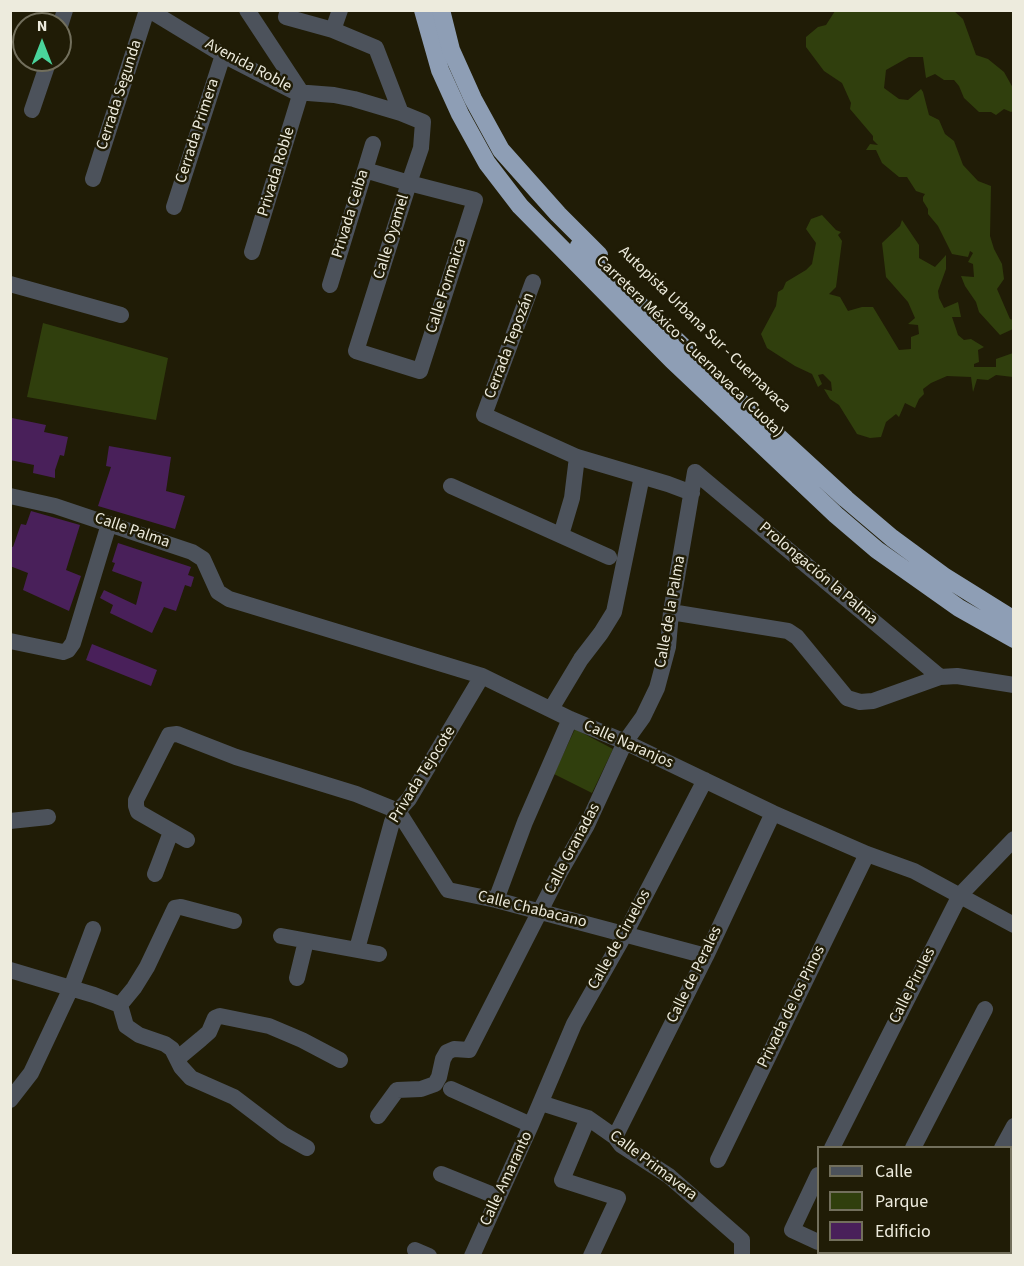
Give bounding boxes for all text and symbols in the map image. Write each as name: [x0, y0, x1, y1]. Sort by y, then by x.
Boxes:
north arrow: [12, 12, 72, 72]
text: N: [37, 15, 47, 37]
street label: Avenida Roble: [201, 35, 295, 97]
street label: Cerrada Segunda: [93, 37, 147, 153]
street label: Cerrada Primera: [172, 76, 224, 186]
street label: Privada Roble: [254, 125, 300, 219]
street label: Privada Ceiba: [328, 167, 374, 261]
street label: Calle Oyamel: [370, 192, 414, 282]
street label: Calle Formaica: [423, 236, 471, 336]
street label: Autopista Urbana Sur - Cuernavaca: [614, 243, 794, 417]
street label: Carretera México - Cuernavaca (Cuota): [591, 252, 787, 442]
street label: Cerrada Tepozán: [481, 290, 539, 402]
street label: Calle Palma: [92, 509, 172, 553]
street label: Prolongación la Palma: [755, 519, 881, 629]
street label: Calle de la Palma: [652, 554, 690, 670]
street label: Calle Naranjos: [580, 717, 676, 773]
street label: Privada Tejocote: [386, 723, 460, 827]
street label: Calle Granadas: [541, 800, 605, 898]
street label: Calle Chabacano: [475, 887, 589, 933]
street label: Calle de Ciruelos: [585, 887, 655, 993]
street label: Calle de Perales: [663, 924, 727, 1026]
street label: Privada de los Pinos: [754, 943, 830, 1071]
street label: Calle Pirules: [886, 945, 940, 1027]
street label: Calle Primavera: [605, 1127, 701, 1205]
street label: Calle Amaranto: [477, 1129, 537, 1229]
legend: [817, 1146, 1012, 1254]
text: Calle: [875, 1159, 912, 1184]
text: Parque: [875, 1189, 928, 1214]
text: Edificio: [875, 1219, 931, 1244]

